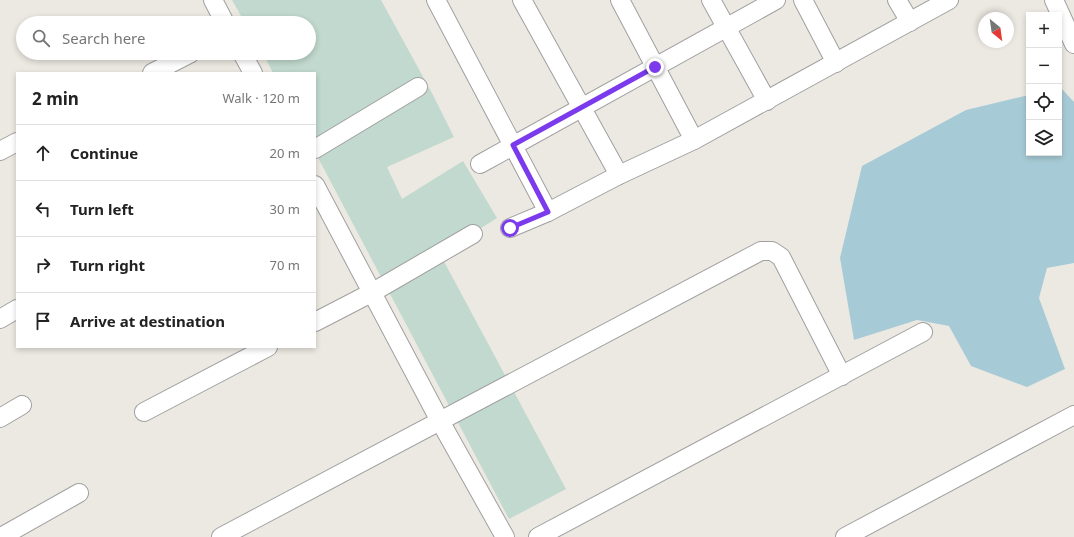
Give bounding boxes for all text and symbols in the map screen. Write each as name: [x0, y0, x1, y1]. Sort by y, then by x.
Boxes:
north arrow: [978, 12, 1014, 48]
map controls: [1026, 12, 1062, 156]
button: +: [1026, 12, 1062, 48]
search box: [16, 16, 316, 60]
icon: search: [30, 27, 52, 49]
text: Search here: [62, 28, 145, 48]
button: −: [1026, 48, 1062, 84]
route end: [646, 58, 664, 76]
button: locate: [1026, 84, 1062, 120]
text: 2 min: [32, 87, 79, 110]
text: Walk · 120 m: [222, 89, 300, 107]
button: layers: [1026, 120, 1062, 156]
icon: ahead: [32, 142, 54, 164]
text: Continue: [70, 143, 138, 163]
text: 20 m: [270, 144, 300, 162]
icon: left: [32, 198, 54, 220]
text: Turn left: [70, 199, 134, 219]
text: 30 m: [270, 200, 300, 218]
route start: [501, 219, 519, 237]
icon: right: [32, 254, 54, 276]
text: Turn right: [70, 255, 145, 275]
text: 70 m: [270, 256, 300, 274]
icon: arrive: [32, 310, 54, 332]
text: Arrive at destination: [70, 311, 225, 331]

